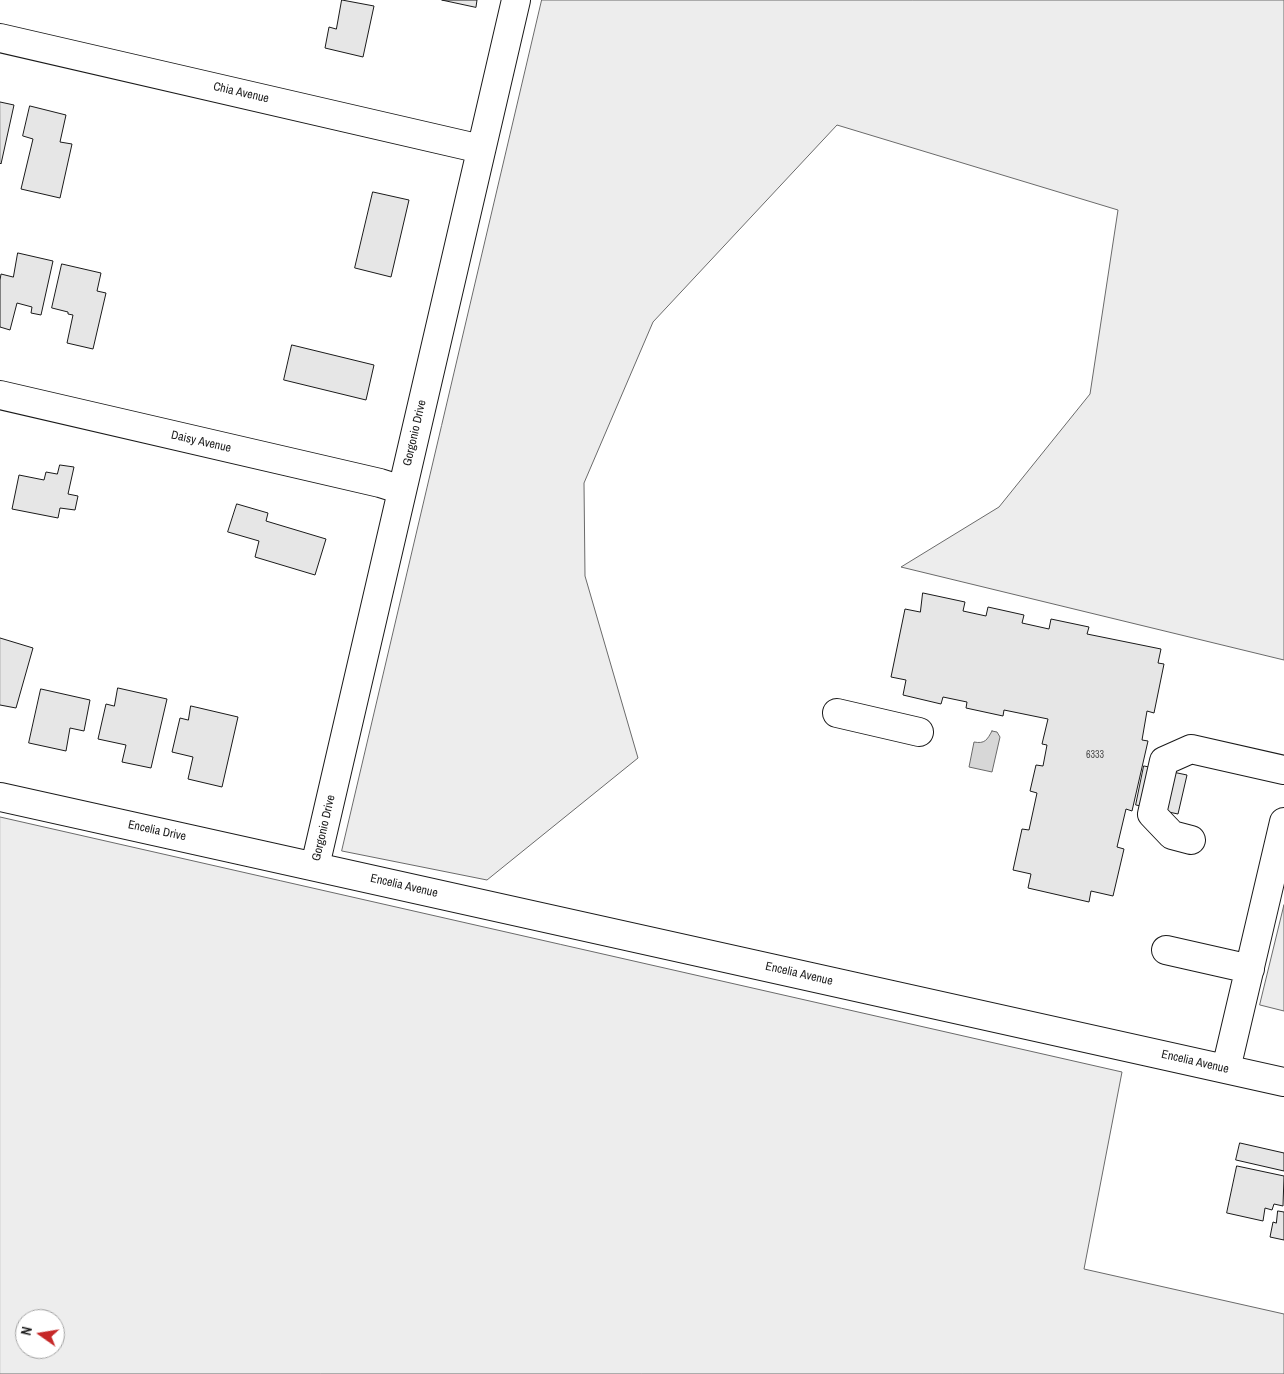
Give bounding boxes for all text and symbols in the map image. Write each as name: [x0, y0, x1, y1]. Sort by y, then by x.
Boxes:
street label: Chia Avenue: [212, 80, 270, 106]
street label: Gorgonio Drive: [400, 399, 430, 467]
street label: Daisy Avenue: [170, 428, 232, 456]
house number: 6333: [1086, 749, 1104, 761]
street label: Gorgonio Drive: [309, 794, 339, 862]
street label: Encelia Drive: [127, 818, 187, 844]
street label: Encelia Avenue: [369, 871, 439, 901]
street label: Encelia Avenue: [764, 959, 834, 989]
street label: Encelia Avenue: [1160, 1047, 1230, 1077]
north arrow: [15, 1309, 65, 1359]
text: N: [17, 1325, 36, 1337]

